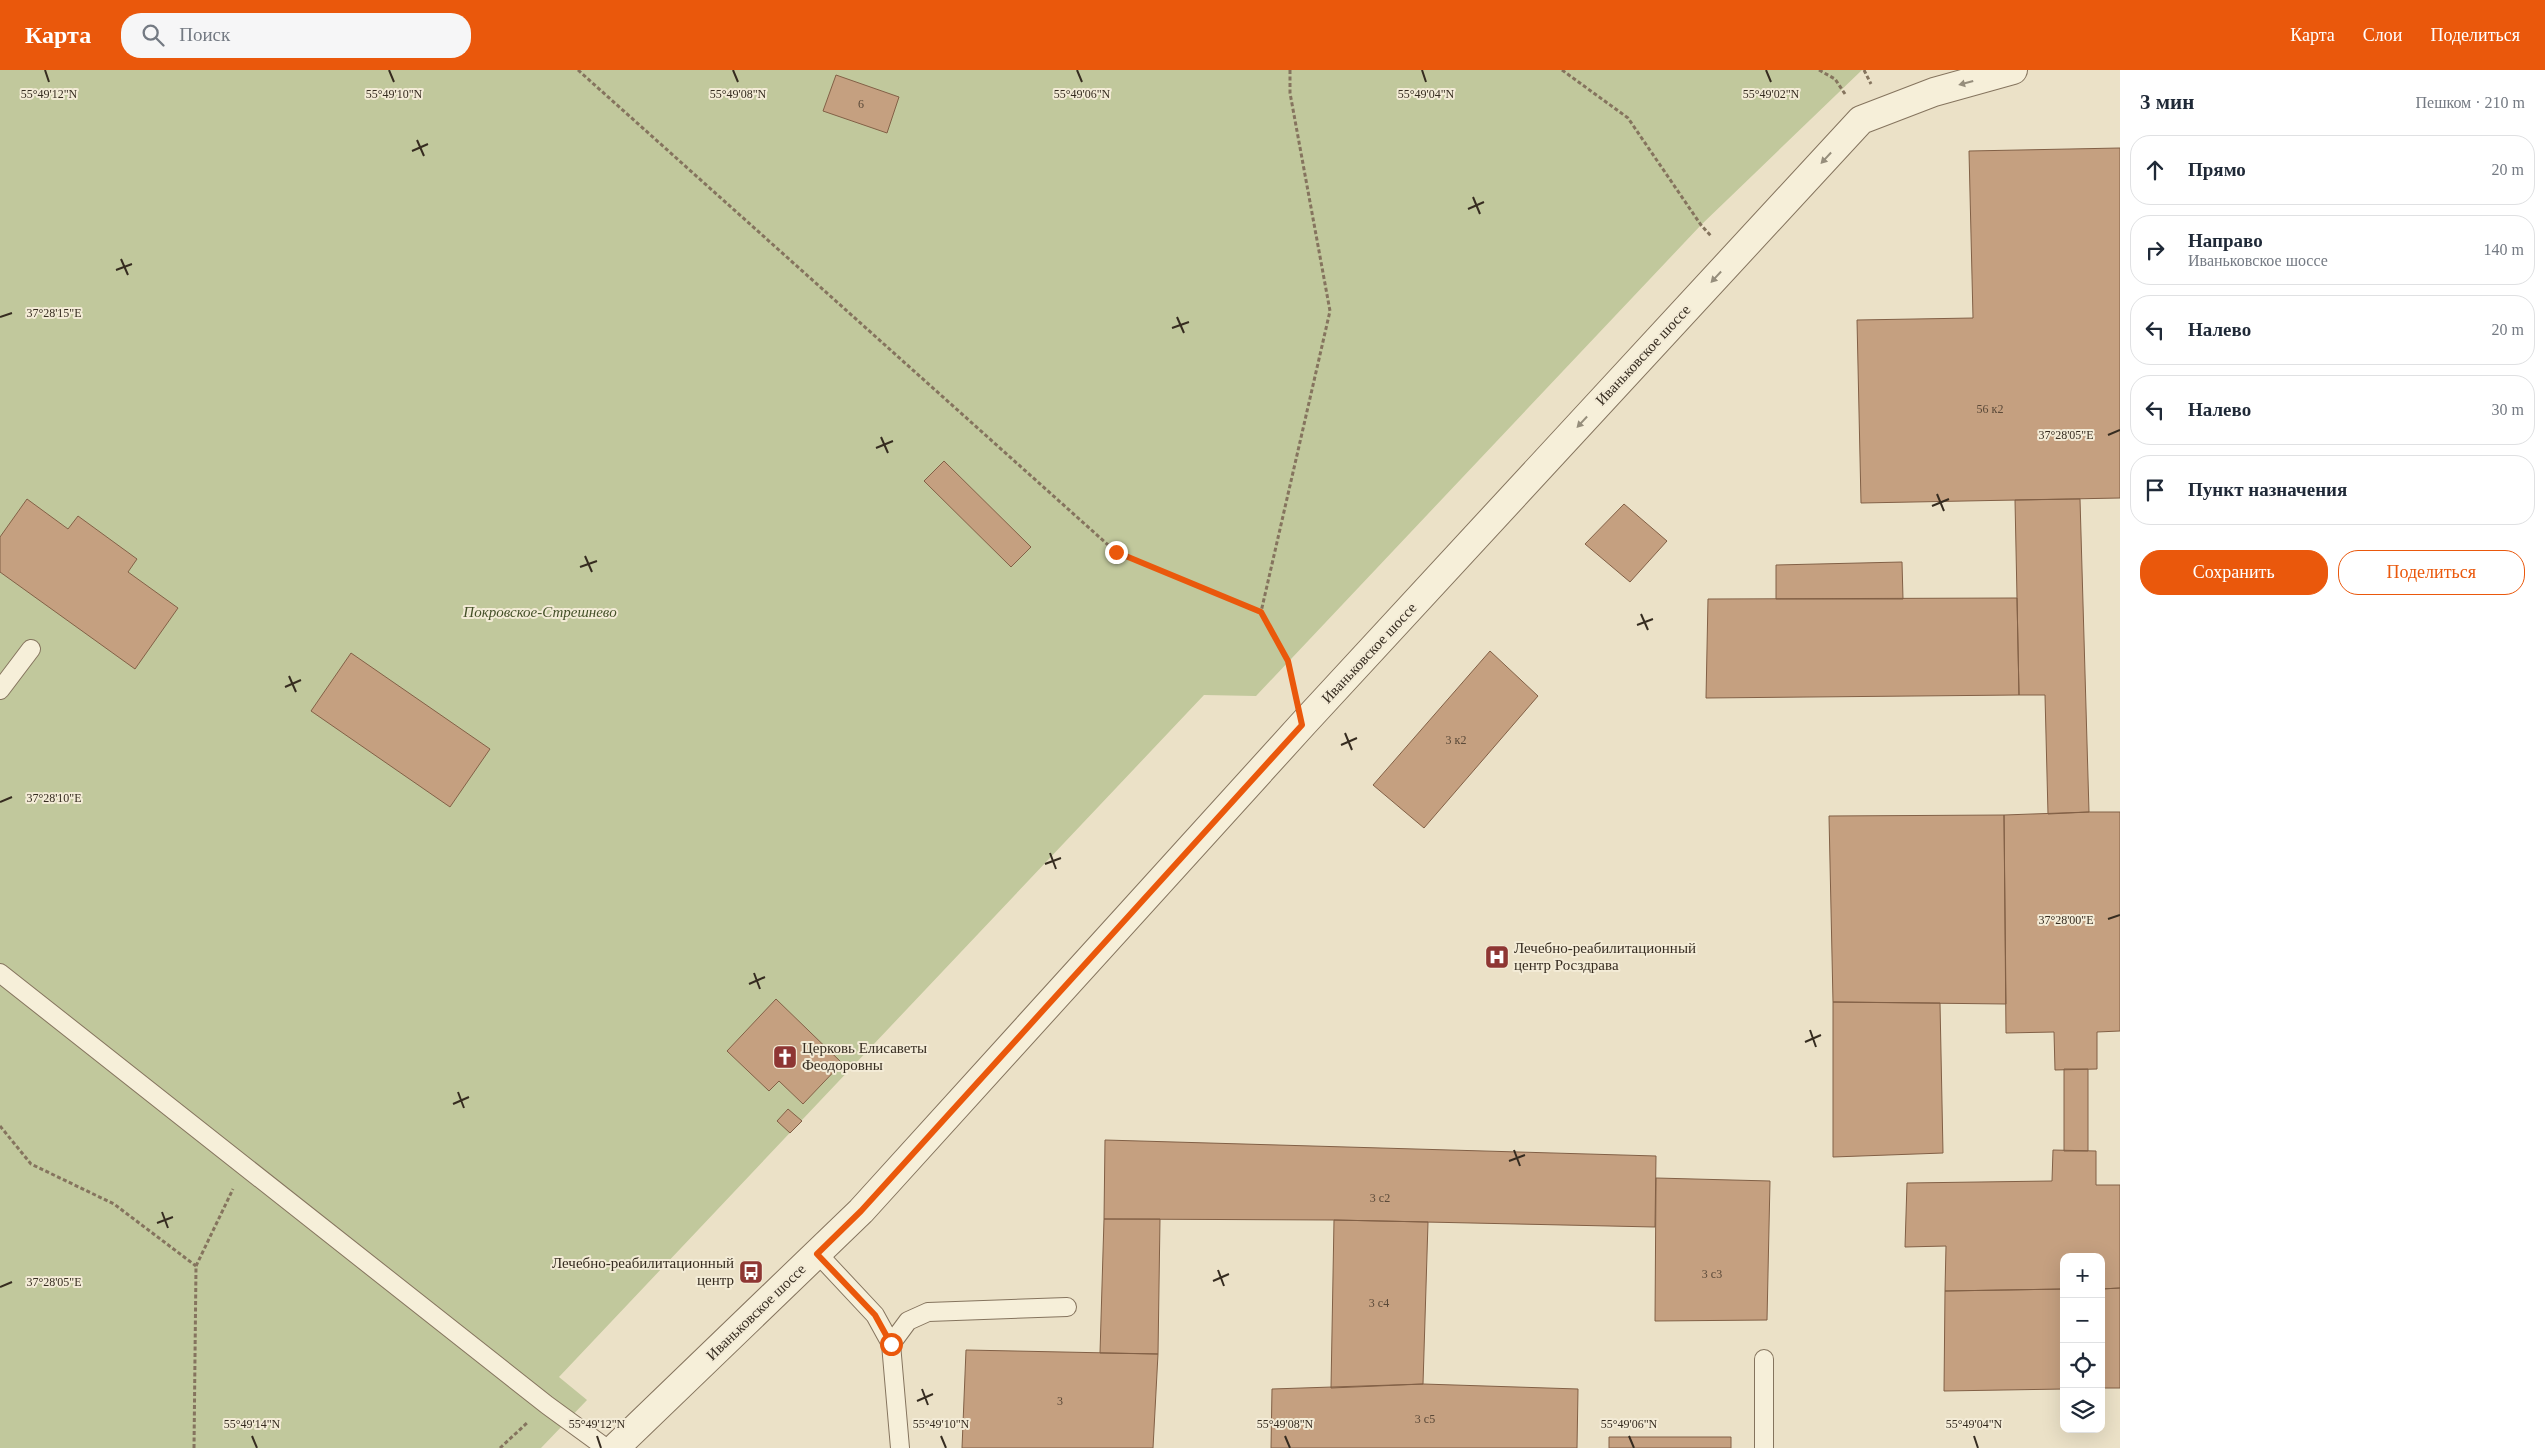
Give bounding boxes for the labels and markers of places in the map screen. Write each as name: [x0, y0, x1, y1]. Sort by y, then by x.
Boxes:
place label: Лечебно-реабилитационный центр Росздрава: [1514, 940, 1696, 973]
hospital icon: Лечебно-реабилитационный центр Росздрава: [1484, 944, 1510, 970]
place label: Церковь Елисаветы Феодоровны: [802, 1040, 927, 1073]
church icon: Церковь Елисаветы Феодоровны: [772, 1044, 798, 1070]
place label: Лечебно-реабилитационный центр: [552, 1255, 734, 1288]
bus stop icon: Лечебно-реабилитационный центр: [738, 1259, 764, 1285]

